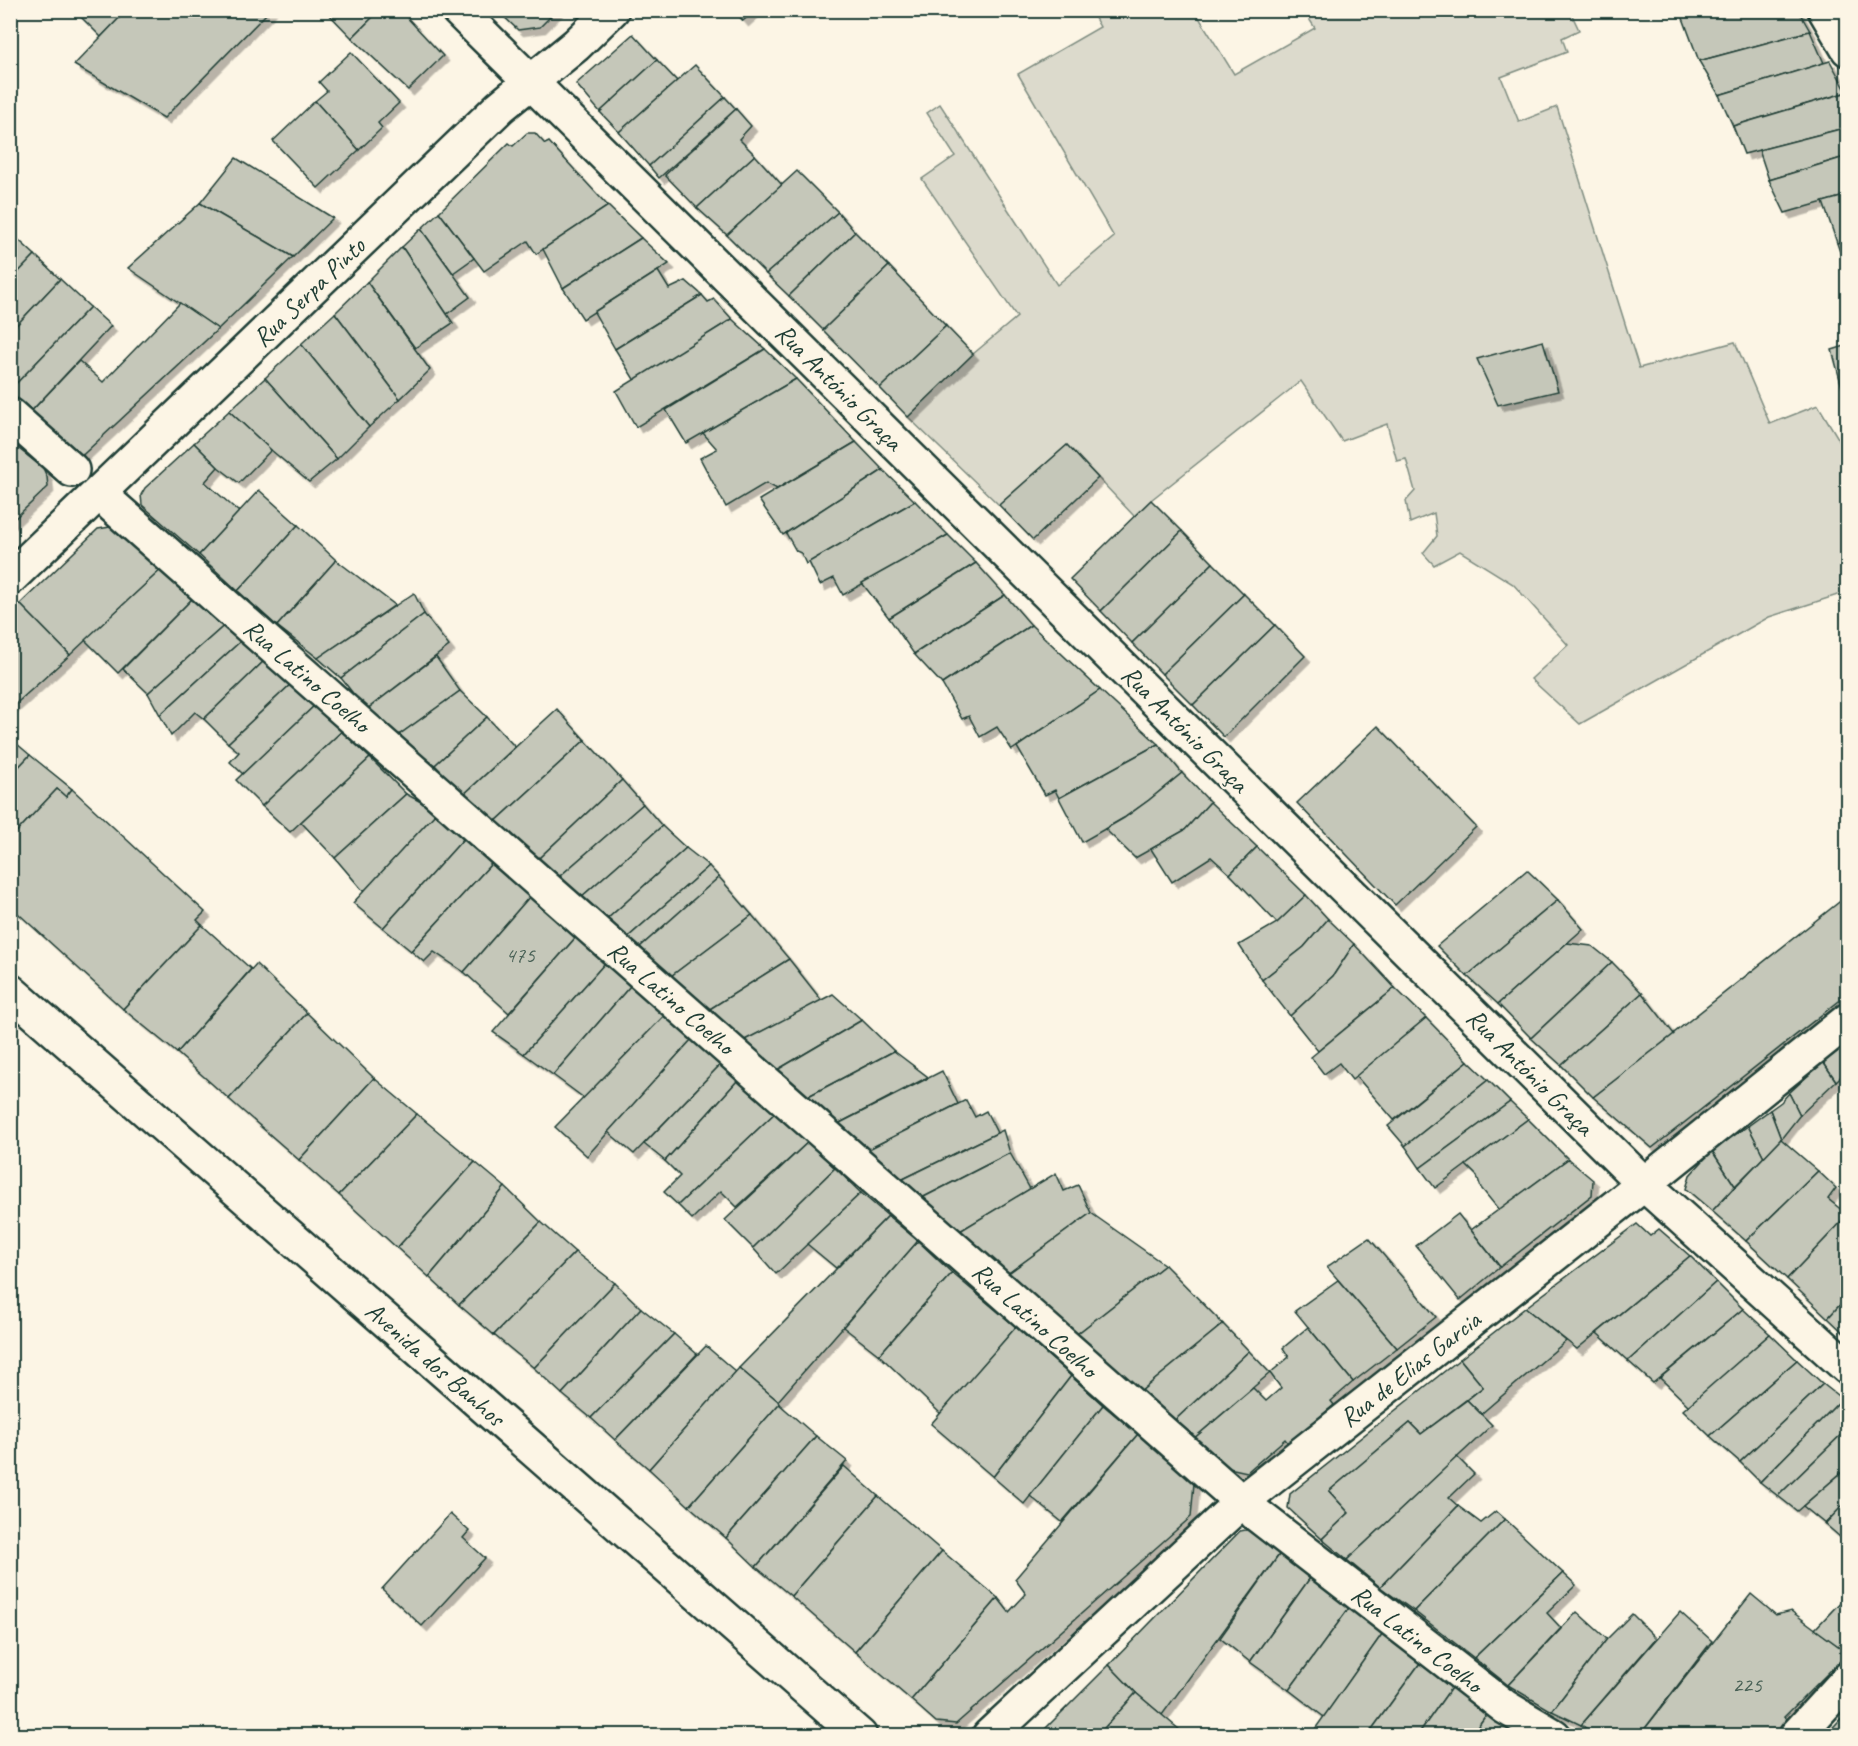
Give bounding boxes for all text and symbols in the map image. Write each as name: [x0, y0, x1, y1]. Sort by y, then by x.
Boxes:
street label: Rua Serpa Pinto: [246, 229, 374, 354]
street label: Rua António Graça: [768, 316, 911, 459]
street label: Rua Latino Coelho: [237, 612, 379, 742]
street label: Rua António Graça: [1114, 658, 1257, 801]
street label: Rua Latino Coelho: [601, 934, 743, 1064]
house number: 475: [505, 941, 536, 969]
street label: Rua António Graça: [1459, 1001, 1602, 1144]
street label: Rua Latino Coelho: [965, 1255, 1107, 1387]
street label: Avenida dos Banhos: [359, 1294, 513, 1435]
street label: Rua de Elias Garcia: [1333, 1303, 1488, 1434]
street label: Rua Latino Coelho: [1345, 1577, 1491, 1702]
house number: 225: [1732, 1671, 1763, 1699]

